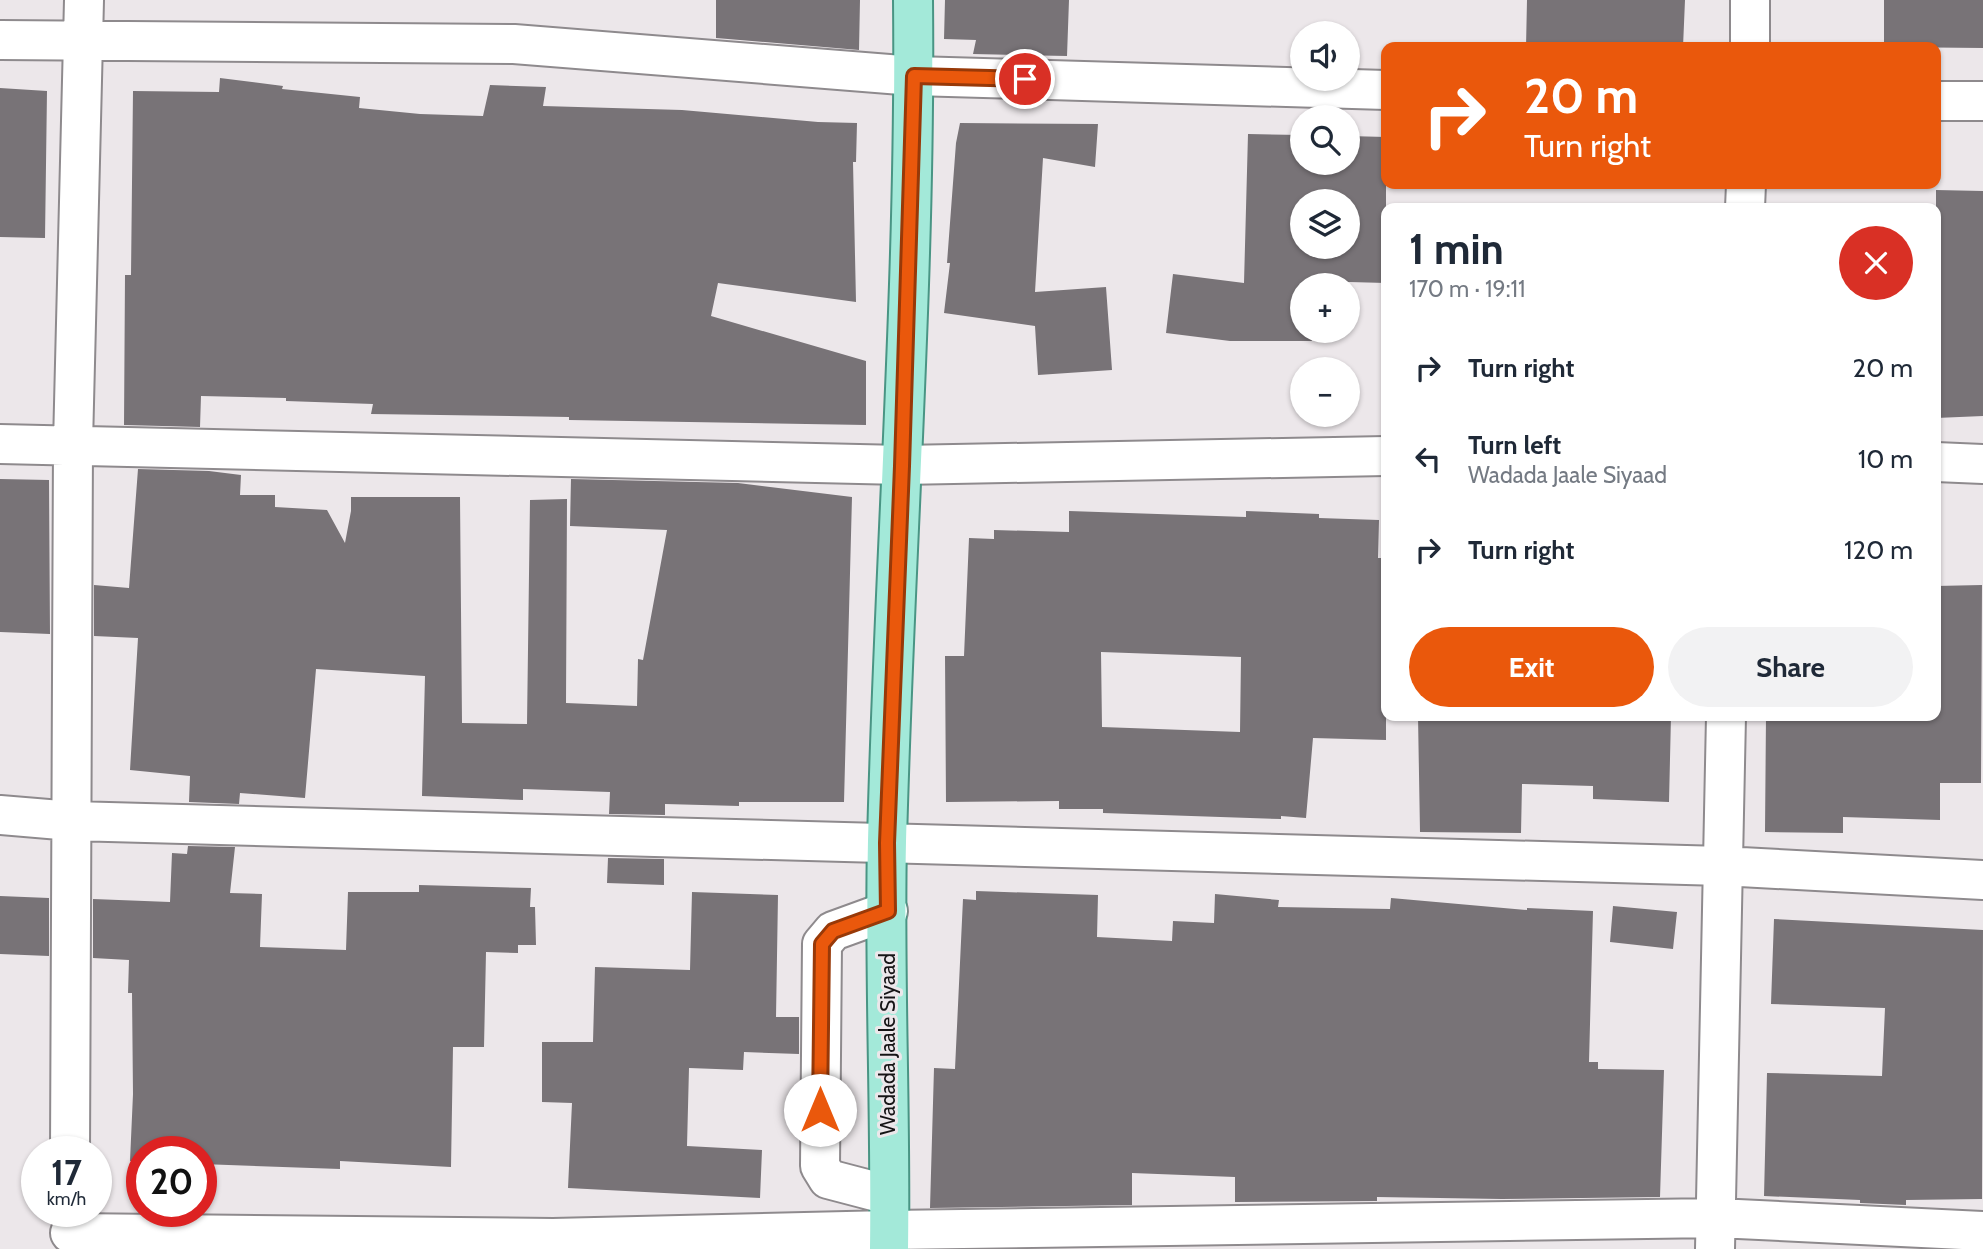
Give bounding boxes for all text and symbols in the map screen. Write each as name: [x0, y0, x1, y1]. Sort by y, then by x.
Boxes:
map controls: [1290, 21, 1360, 427]
button: sound: [1290, 21, 1360, 91]
pin: [995, 49, 1055, 109]
icon: arrive: [1006, 60, 1044, 98]
text: 20 m: [1524, 66, 1638, 125]
icon: right: [1409, 70, 1500, 161]
button: search: [1290, 105, 1360, 175]
text: Turn right: [1524, 126, 1651, 165]
button: layers: [1290, 189, 1360, 259]
text: 1 min: [1409, 223, 1504, 275]
button: close: [1839, 226, 1913, 300]
button: +: [1290, 273, 1360, 343]
text: 170 m · 19:11: [1409, 275, 1525, 303]
icon: right: [1409, 349, 1447, 387]
text: Turn right: [1468, 352, 1574, 384]
text: 20 m: [1853, 352, 1913, 384]
button: −: [1290, 357, 1360, 427]
text: Turn left: [1468, 429, 1561, 461]
icon: left: [1409, 440, 1447, 478]
text: 10 m: [1858, 443, 1913, 475]
text: Wadada Jaale Siyaad: [1468, 461, 1667, 489]
icon: right: [1409, 531, 1447, 569]
text: Turn right: [1468, 534, 1574, 566]
text: 120 m: [1844, 534, 1913, 566]
button: Exit: [1409, 627, 1654, 707]
button: Share: [1668, 627, 1913, 707]
street label: Wadada Jaale Siyaad: [875, 953, 900, 1135]
position arrow: [783, 1073, 857, 1147]
speed limit sign: 20: [126, 1136, 217, 1227]
text: 17: [51, 1151, 82, 1194]
text: km/h: [47, 1188, 86, 1210]

